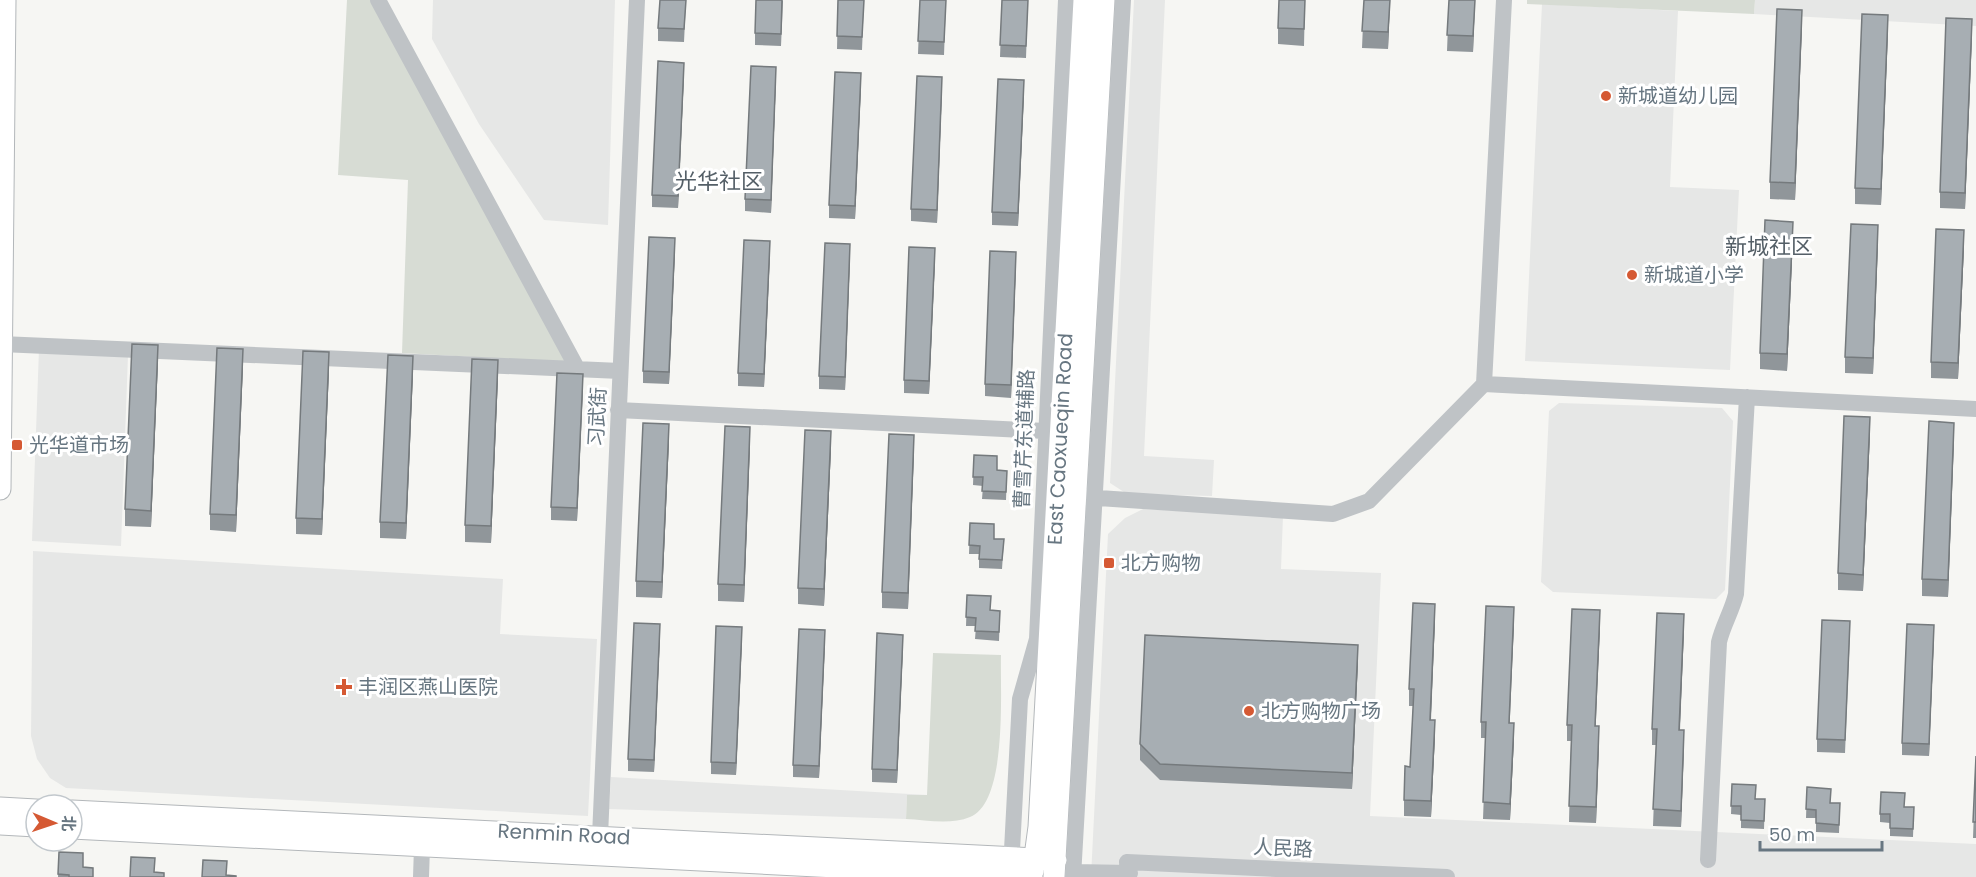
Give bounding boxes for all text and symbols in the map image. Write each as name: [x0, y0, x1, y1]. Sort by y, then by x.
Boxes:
place label: 新城道幼儿园: [1618, 82, 1738, 110]
marker: 新城道幼儿园: [1599, 89, 1613, 103]
district label: 光华社区: [675, 166, 763, 197]
district label: 新城社区: [1725, 231, 1813, 262]
place label: 新城道小学: [1644, 261, 1744, 289]
marker: 新城道小学: [1625, 268, 1639, 282]
street label: East Caoxueqin Road: [1040, 332, 1080, 546]
street label: 曹雪芹东道辅路: [1008, 369, 1040, 509]
street label: 习武街: [581, 386, 613, 448]
place label: 光华道市场: [29, 431, 129, 459]
marker: 光华道市场: [10, 438, 24, 452]
place label: 北方购物: [1121, 549, 1201, 577]
marker: 北方购物: [1102, 556, 1116, 570]
place label: 丰润区燕山医院: [358, 673, 498, 701]
marker: 丰润区燕山医院: [335, 678, 353, 696]
place label: 北方购物广场: [1261, 697, 1381, 725]
marker: 北方购物广场: [1242, 704, 1256, 718]
north arrow: [24, 793, 84, 853]
scale bar: [1760, 814, 1882, 852]
text: 北: [57, 815, 80, 832]
street label: Renmin Road: [497, 817, 631, 851]
text: 50 m: [1769, 822, 1815, 847]
street label: 人民路: [1252, 832, 1314, 864]

